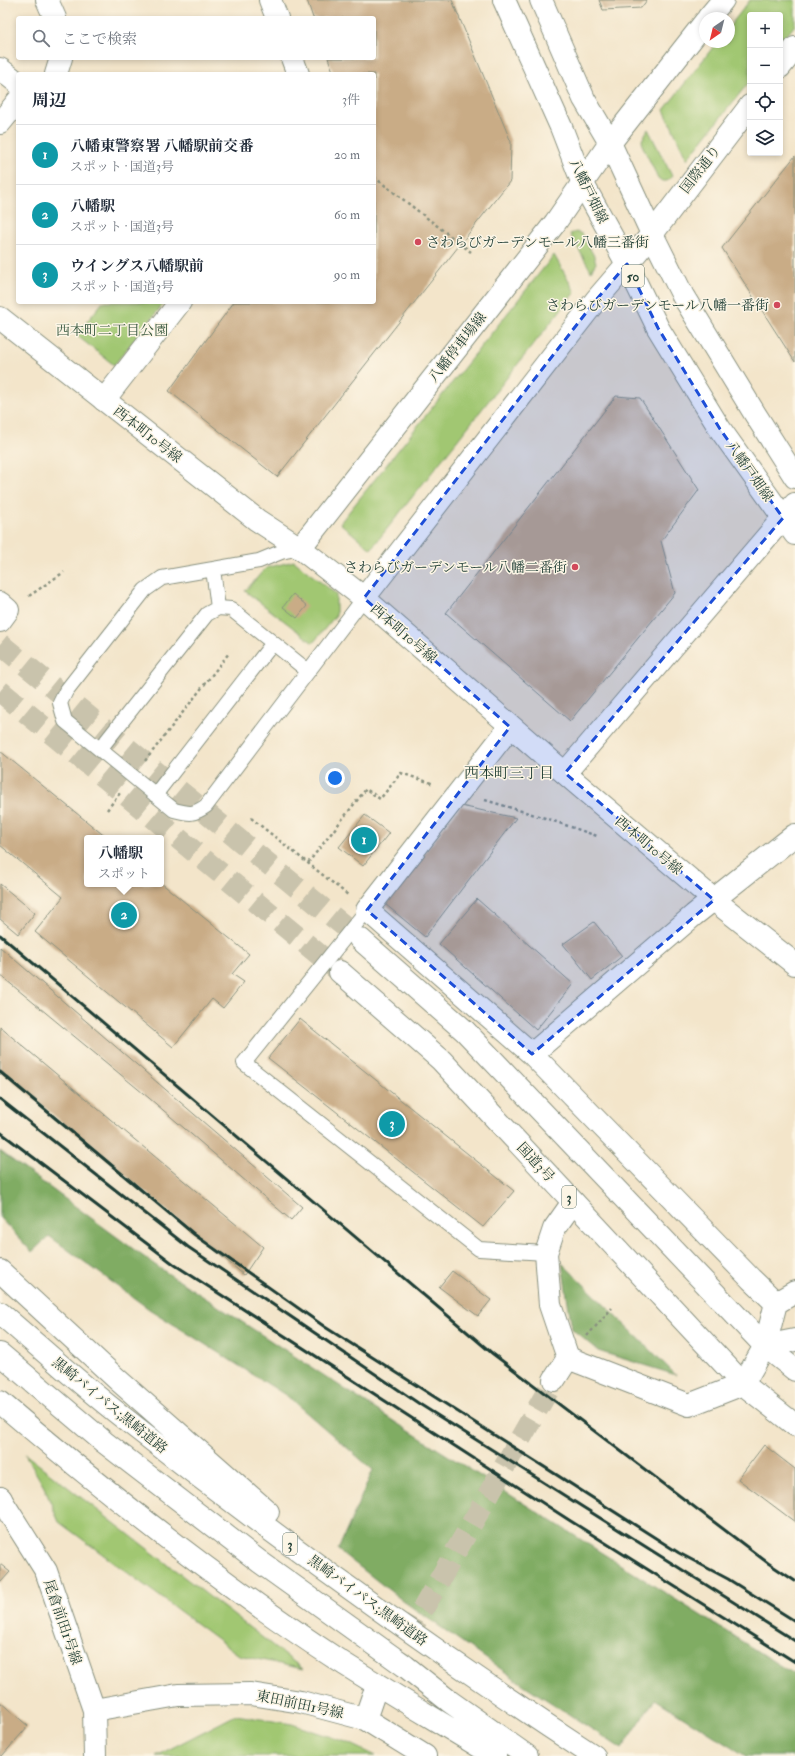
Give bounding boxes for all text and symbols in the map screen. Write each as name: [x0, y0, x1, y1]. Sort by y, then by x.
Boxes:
north arrow: [699, 12, 735, 48]
map controls: [747, 12, 783, 156]
button: +: [747, 12, 783, 48]
search box: [16, 16, 376, 60]
icon: search: [30, 27, 52, 49]
text: ここで検索: [62, 30, 137, 49]
button: −: [747, 48, 783, 84]
button: locate: [747, 84, 783, 120]
text: 周辺: [32, 90, 66, 111]
text: 3件: [342, 92, 360, 108]
button: layers: [747, 120, 783, 156]
text: 八幡東警察署 八幡駅前交番: [70, 137, 253, 156]
street label: 国際通り: [676, 142, 724, 197]
text: 1: [43, 147, 47, 163]
text: 20 m: [334, 147, 360, 163]
street label: 八幡戸畑線: [566, 156, 612, 226]
text: スポット · 国道3号: [70, 159, 174, 175]
text: 八幡駅: [70, 197, 115, 216]
text: 2: [42, 207, 48, 223]
text: 60 m: [334, 207, 360, 223]
text: スポット · 国道3号: [70, 219, 174, 235]
place label: さわらびガーデンモール八幡三番街: [426, 234, 649, 251]
marker: さわらびガーデンモール八幡三番街: [413, 237, 423, 247]
text: ウイングス八幡駅前: [70, 257, 204, 276]
road number: 50: [622, 265, 644, 287]
text: 3: [43, 267, 48, 283]
text: 90 m: [334, 267, 360, 283]
text: スポット · 国道3号: [70, 279, 174, 295]
place label: さわらびガーデンモール八幡一番街: [546, 297, 769, 314]
marker: さわらびガーデンモール八幡一番街: [772, 300, 782, 310]
street label: 八幡停車場線: [425, 309, 490, 386]
park label: 西本町二丁目公園: [56, 322, 168, 339]
street label: 西本町10号線: [110, 402, 185, 466]
street label: 八幡戸畑線: [723, 438, 777, 505]
place label: さわらびガーデンモール八幡二番街: [344, 559, 567, 576]
marker: さわらびガーデンモール八幡二番街: [570, 562, 580, 572]
street label: 西本町10号線: [367, 600, 440, 667]
district label: 西本町三丁目: [464, 764, 554, 783]
your location: [325, 768, 345, 788]
street label: 西本町10号線: [612, 812, 686, 878]
pin: 1: [351, 825, 377, 855]
popup: [84, 835, 164, 887]
text: 八幡駅: [98, 844, 143, 863]
text: スポット: [98, 866, 150, 882]
pin: 2: [111, 900, 137, 930]
pin: 3: [379, 1109, 405, 1139]
street label: 国道3号: [513, 1139, 558, 1185]
road number: 3: [562, 1186, 576, 1208]
street label: 黒崎バイパス;黒崎道路: [49, 1354, 171, 1457]
road number: 3: [283, 1533, 297, 1555]
street label: 黒崎バイパス;黒崎道路: [305, 1551, 431, 1649]
street label: 尾倉前田1号線: [40, 1577, 85, 1667]
street label: 東田前田1号線: [255, 1687, 345, 1722]

